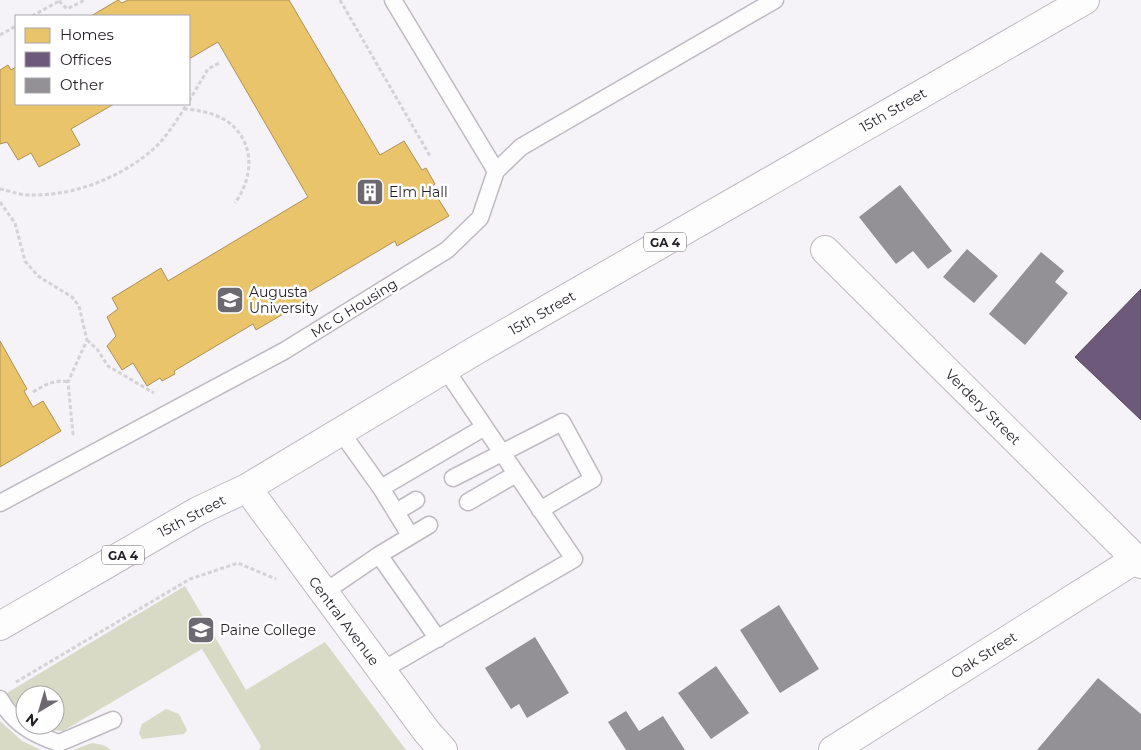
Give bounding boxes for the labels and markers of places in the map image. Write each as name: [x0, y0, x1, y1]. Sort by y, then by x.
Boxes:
building icon: Elm Hall: [355, 177, 385, 207]
place label: Elm Hall: [389, 183, 448, 201]
place label: Augusta University: [249, 283, 318, 317]
school or university icon: Augusta University: [215, 285, 245, 315]
school or university icon: Paine College: [186, 615, 216, 645]
place label: Paine College: [220, 621, 316, 639]

